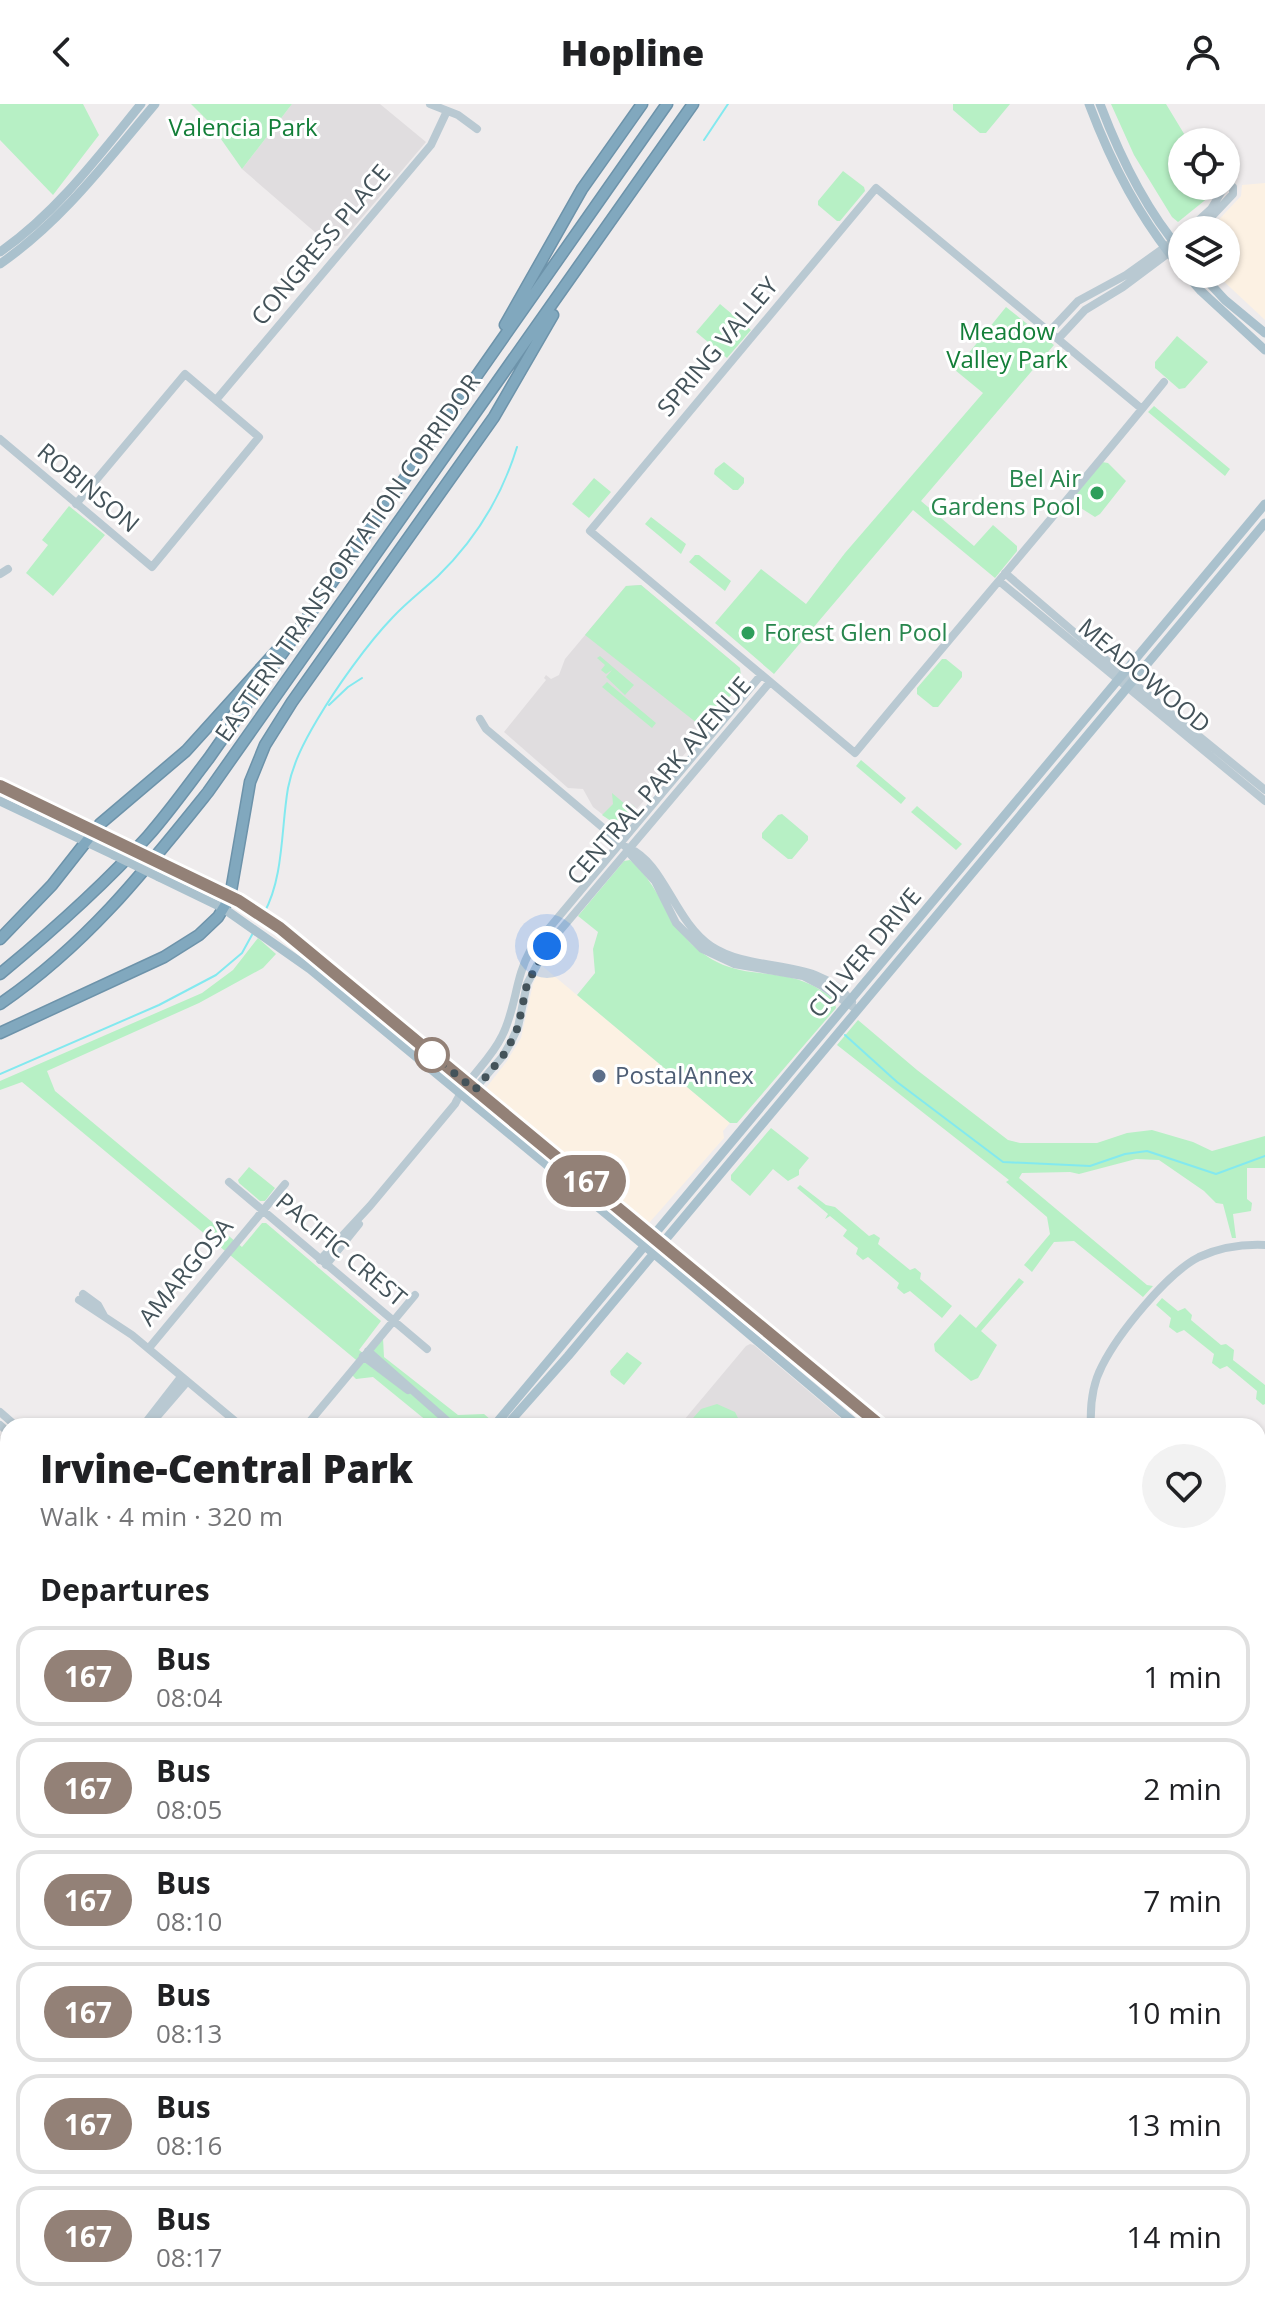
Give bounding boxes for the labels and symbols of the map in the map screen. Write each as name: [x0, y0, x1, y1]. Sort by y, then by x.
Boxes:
park label: Valencia Park: [168, 110, 318, 143]
street label: CONGRESS PLACE: [243, 157, 397, 331]
street label: SPRING VALLEY: [649, 269, 785, 423]
park label: Meadow Valley Park: [946, 314, 1068, 375]
street label: EASTERN TRANSPORTATION CORRIDOR: [206, 366, 487, 748]
street label: ROBINSON: [31, 434, 147, 539]
place label: Bel Air Gardens Pool: [930, 461, 1081, 522]
marker: Bel Air Gardens Pool: [1088, 484, 1106, 502]
street label: MEADOWOOD: [1072, 610, 1218, 740]
place label: Forest Glen Pool: [764, 615, 948, 648]
marker: Forest Glen Pool: [739, 624, 757, 642]
street label: CENTRAL PARK AVENUE: [558, 669, 757, 891]
street label: CULVER DRIVE: [800, 880, 928, 1024]
your location: [527, 926, 567, 966]
unlabelled marker: [415, 1038, 449, 1072]
place label: PostalAnnex: [615, 1058, 754, 1091]
marker: PostalAnnex: [590, 1067, 608, 1085]
line badge: 167: [540, 1155, 632, 1207]
street label: PACIFIC CREST: [269, 1184, 414, 1313]
street label: AMARGOSA: [130, 1210, 240, 1332]

